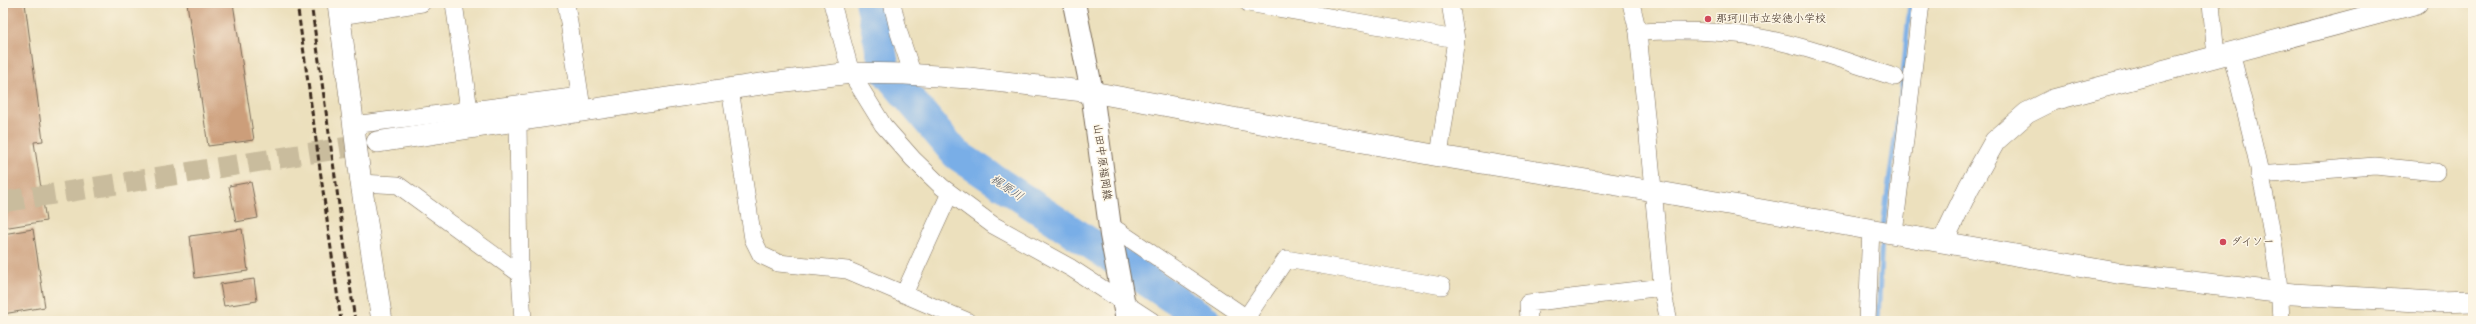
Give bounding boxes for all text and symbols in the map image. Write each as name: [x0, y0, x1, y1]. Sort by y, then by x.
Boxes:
place label: 那珂川市立安徳小学校: [1716, 10, 1826, 28]
marker: 那珂川市立安徳小学校: [1703, 14, 1713, 24]
street label: 山田中原福岡線: [1088, 123, 1116, 201]
water label: 梶原川: [987, 170, 1027, 206]
place label: ダイソー: [2231, 233, 2274, 251]
marker: ダイソー: [2218, 237, 2228, 247]

